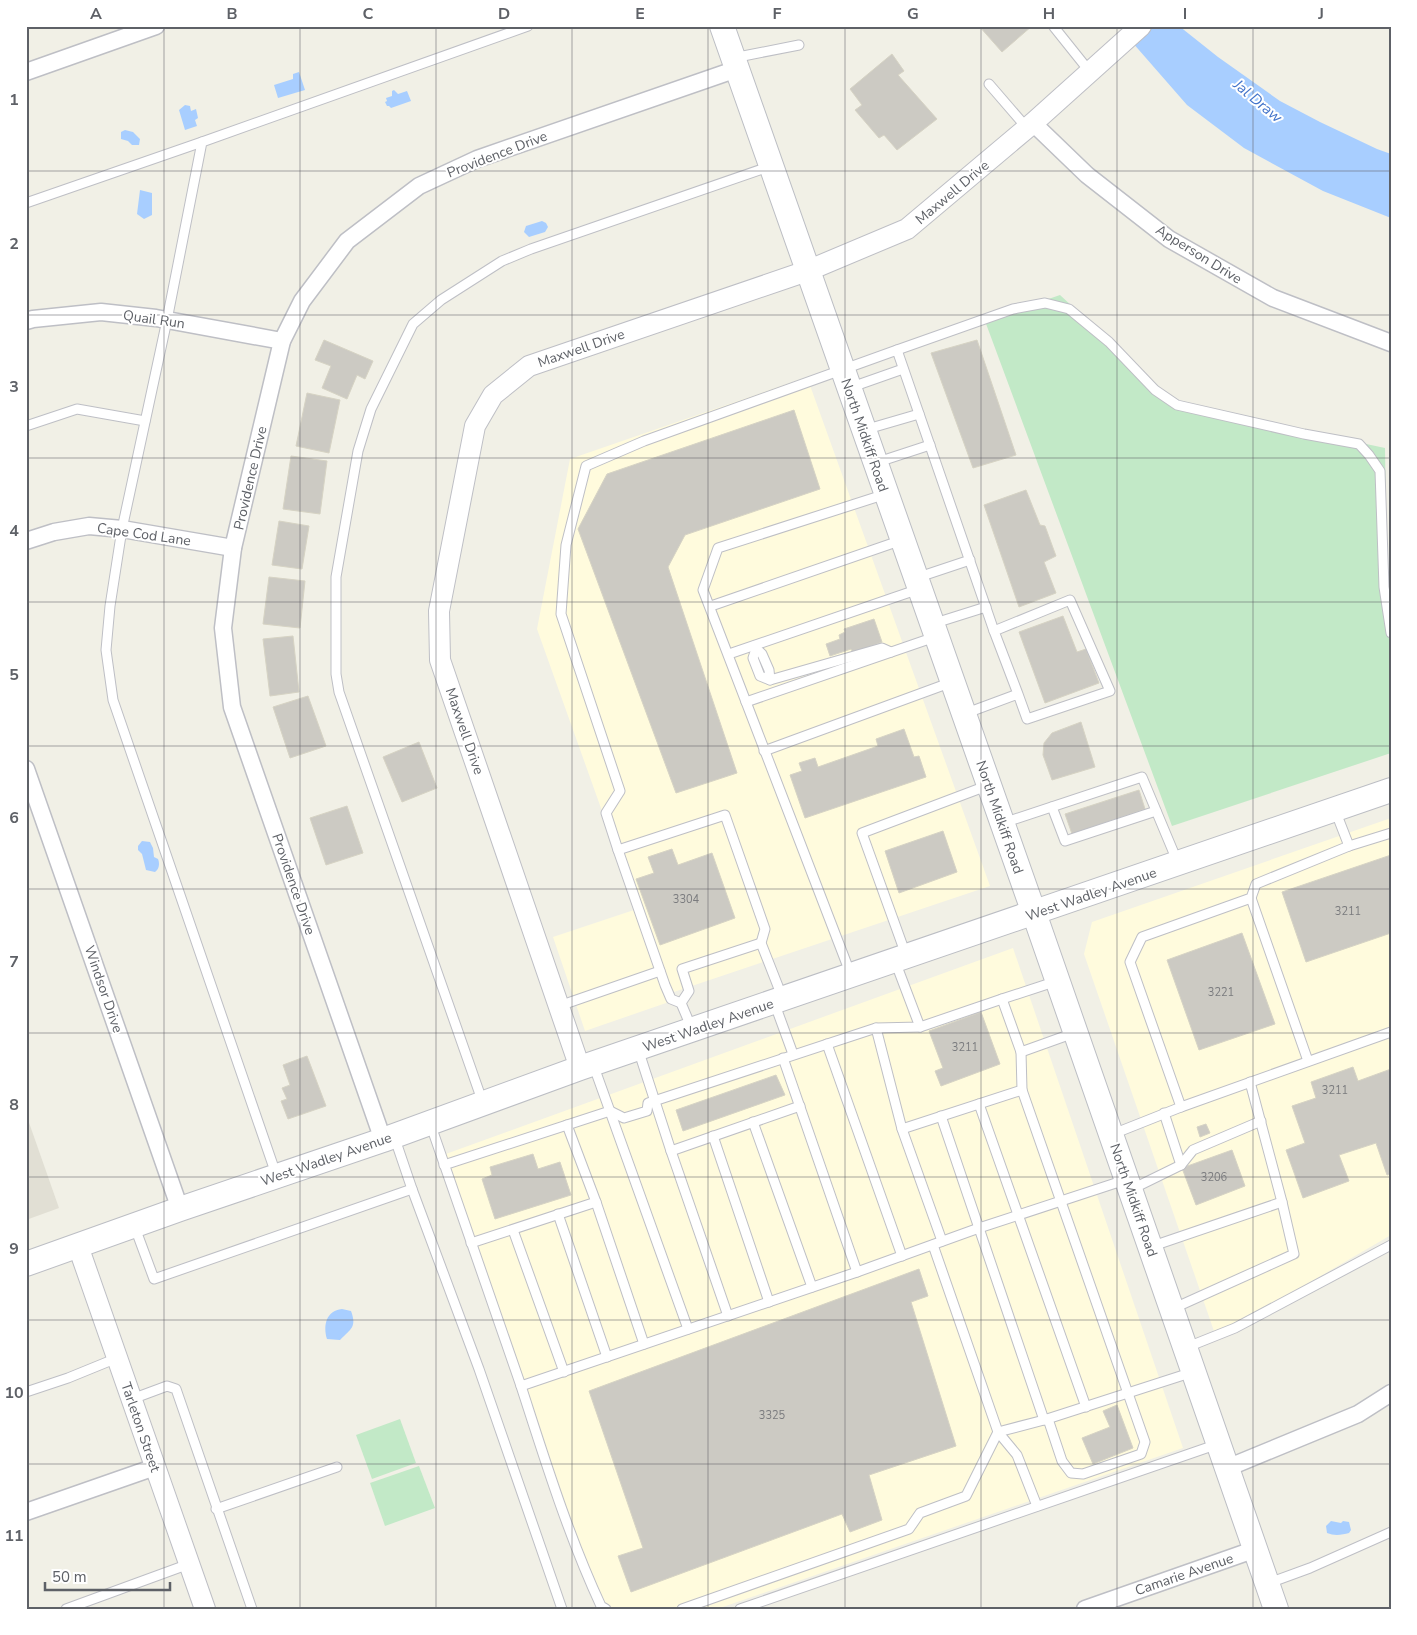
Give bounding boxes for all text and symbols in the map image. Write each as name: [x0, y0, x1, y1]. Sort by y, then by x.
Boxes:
text: A: [90, 3, 102, 25]
text: B: [226, 3, 238, 25]
text: C: [363, 3, 374, 25]
text: D: [498, 3, 510, 25]
text: E: [635, 3, 645, 25]
text: F: [773, 3, 782, 25]
text: G: [907, 3, 919, 25]
text: H: [1043, 3, 1055, 25]
text: I: [1183, 3, 1187, 25]
text: J: [1317, 3, 1324, 25]
water label: Jal Draw: [1229, 74, 1287, 128]
text: 1: [9, 89, 19, 111]
street label: Providence Drive: [444, 127, 550, 182]
street label: Maxwell Drive: [911, 156, 993, 229]
street label: Apperson Drive: [1152, 220, 1245, 289]
text: 2: [9, 233, 19, 255]
street label: Quail Run: [122, 306, 186, 333]
street label: Maxwell Drive: [535, 325, 627, 372]
text: 3: [9, 376, 19, 398]
street label: North Midkiff Road: [836, 376, 893, 494]
street label: Providence Drive: [229, 424, 272, 532]
street label: Cape Cod Lane: [96, 518, 192, 550]
text: 4: [9, 520, 19, 542]
text: 5: [9, 664, 19, 686]
street label: Maxwell Drive: [441, 685, 488, 777]
street label: North Midkiff Road: [971, 758, 1028, 876]
text: 6: [9, 807, 19, 829]
street label: Providence Drive: [267, 831, 320, 937]
street label: West Wadley Avenue: [1023, 863, 1159, 926]
house number: 3304: [673, 892, 700, 907]
house number: 3211: [1335, 904, 1361, 919]
street label: Windsor Drive: [80, 943, 127, 1035]
text: 7: [9, 951, 19, 973]
house number: 3221: [1208, 985, 1234, 1000]
street label: West Wadley Avenue: [640, 994, 776, 1057]
house number: 3211: [952, 1040, 978, 1055]
house number: 3211: [1322, 1083, 1348, 1098]
text: 8: [9, 1094, 19, 1116]
street label: West Wadley Avenue: [258, 1128, 394, 1191]
street label: North Midkiff Road: [1105, 1141, 1162, 1259]
house number: 3206: [1201, 1170, 1228, 1185]
text: 9: [9, 1238, 19, 1260]
street label: Tarleton Street: [116, 1380, 165, 1475]
text: 10: [4, 1382, 24, 1404]
house number: 3325: [759, 1408, 786, 1423]
text: 11: [4, 1525, 24, 1547]
street label: Camarie Avenue: [1132, 1549, 1236, 1600]
scale bar: [45, 1560, 170, 1592]
text: 50 m: [52, 1567, 87, 1587]

